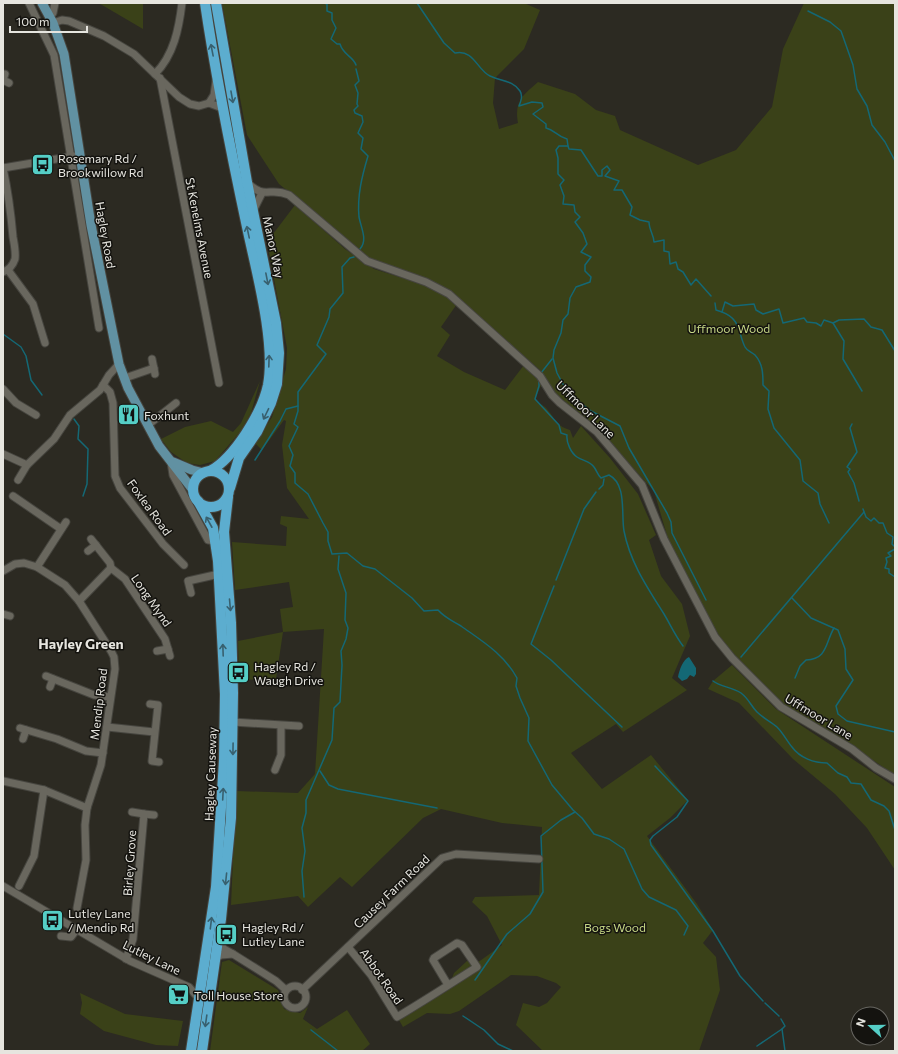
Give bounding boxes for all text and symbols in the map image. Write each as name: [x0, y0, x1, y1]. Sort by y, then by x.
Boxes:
scale bar: [10, 8, 87, 34]
text: 100 m: [16, 14, 50, 28]
one-way arrow: [208, 44, 216, 57]
one-way arrow: [229, 90, 237, 103]
place label: Rosemary Rd / Brookwillow Rd: [58, 151, 143, 179]
bus stop icon: Rosemary Rd / Brookwillow Rd: [29, 152, 55, 178]
street label: St Kenelms Avenue: [183, 176, 217, 280]
street label: Hagley Road: [93, 201, 119, 270]
street label: Manor Way: [261, 215, 287, 279]
one-way arrow: [244, 226, 252, 239]
one-way arrow: [264, 272, 272, 285]
park label: Uffmoor Wood: [688, 321, 770, 335]
one-way arrow: [266, 355, 273, 368]
street label: Uffmoor Lane: [554, 377, 618, 441]
restaurant icon: Foxhunt: [116, 402, 142, 428]
place label: Foxhunt: [144, 408, 189, 422]
one-way arrow: [262, 408, 270, 420]
street label: Foxlea Road: [125, 476, 175, 538]
one-way arrow: [205, 516, 213, 528]
street label: Long Mynd: [129, 571, 175, 629]
one-way arrow: [226, 598, 233, 611]
district label: Hayley Green: [38, 635, 124, 652]
one-way arrow: [219, 644, 227, 657]
place label: Hagley Rd / Waugh Drive: [254, 659, 323, 687]
bus stop icon: Hagley Rd / Waugh Drive: [225, 660, 251, 686]
street label: Mendip Road: [87, 667, 109, 741]
street label: Uffmoor Lane: [783, 690, 855, 742]
street label: Hagley Causeway: [201, 727, 219, 821]
one-way arrow: [229, 742, 237, 755]
one-way arrow: [219, 788, 226, 801]
street label: Birley Grove: [120, 830, 138, 896]
street label: Causey Farm Road: [350, 851, 432, 931]
one-way arrow: [222, 872, 229, 885]
place label: Lutley Lane / Mendip Rd: [68, 906, 134, 934]
bus stop icon: Lutley Lane / Mendip Rd: [40, 907, 66, 933]
one-way arrow: [207, 917, 215, 930]
place label: Hagley Rd / Lutley Lane: [242, 920, 305, 948]
park label: Bogs Wood: [584, 920, 646, 934]
bus stop icon: Hagley Rd / Lutley Lane: [213, 921, 239, 947]
street label: Lutley Lane: [121, 937, 183, 977]
street label: Abbot Road: [358, 945, 406, 1007]
supermarket icon: Toll House Store: [165, 982, 191, 1008]
place label: Toll House Store: [194, 988, 283, 1002]
north arrow: [850, 1006, 890, 1046]
one-way arrow: [202, 1015, 210, 1028]
text: N: [853, 1016, 868, 1028]

